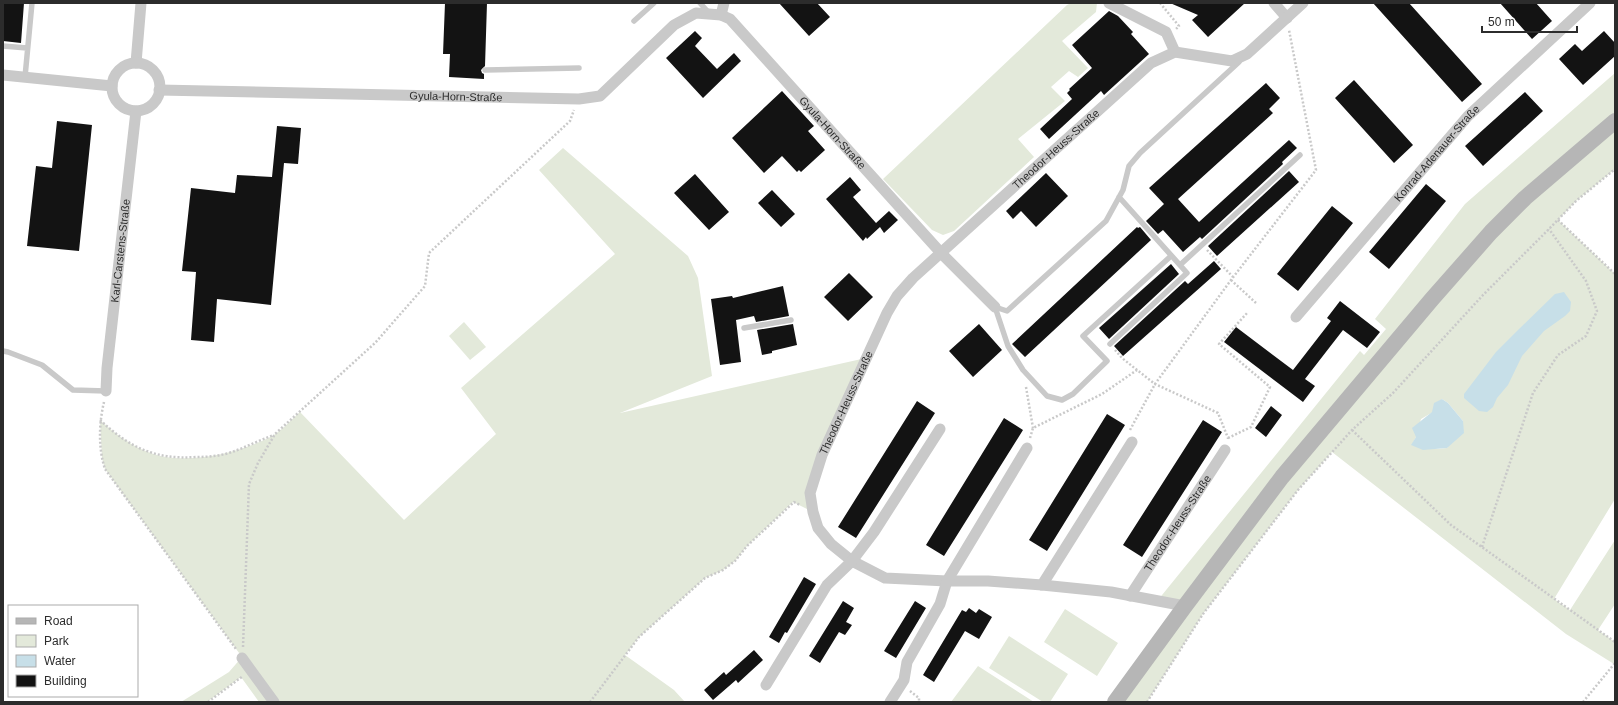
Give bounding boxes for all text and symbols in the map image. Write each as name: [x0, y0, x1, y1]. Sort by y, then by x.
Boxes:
scale bar: [1482, 8, 1577, 34]
text: 50 m: [1488, 15, 1515, 29]
street label: Gyula-Horn-Straße: [409, 89, 503, 103]
street label: Gyula-Horn-Straße: [797, 94, 868, 171]
street label: Konrad-Adenauer-Straße: [1392, 103, 1482, 204]
street label: Theodor-Heuss-Straße: [1010, 107, 1102, 191]
street label: Karl-Carstens-Straße: [108, 198, 132, 303]
street label: Theodor-Heuss-Straße: [817, 349, 875, 456]
street label: Theodor-Heuss-Straße: [1142, 473, 1213, 574]
legend: [8, 605, 138, 697]
text: Road: [44, 614, 73, 628]
text: Park: [44, 634, 70, 648]
text: Water: [44, 654, 76, 668]
text: Building: [44, 674, 87, 688]

